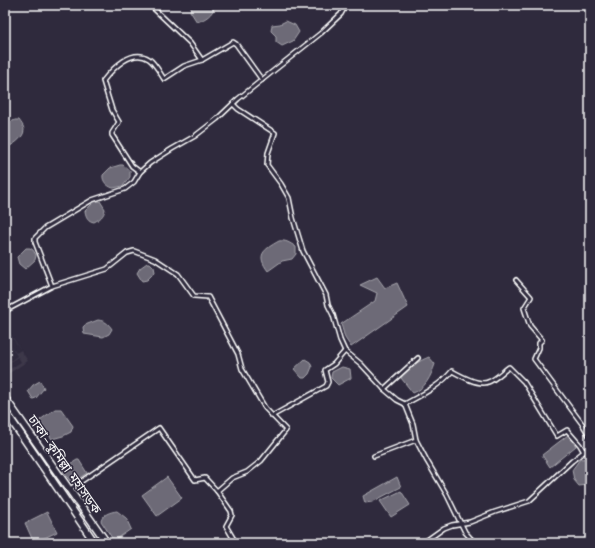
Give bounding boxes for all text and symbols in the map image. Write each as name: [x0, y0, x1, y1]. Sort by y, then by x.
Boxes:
street label: ঢাকা–কুমিল্লা মহাসড়ক: [24, 411, 105, 517]

